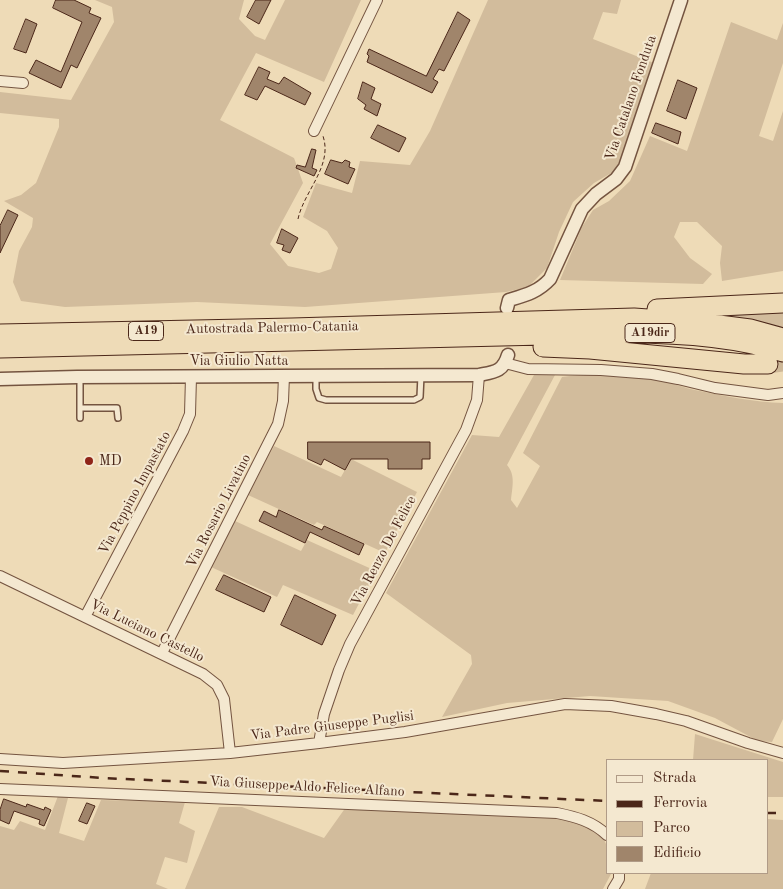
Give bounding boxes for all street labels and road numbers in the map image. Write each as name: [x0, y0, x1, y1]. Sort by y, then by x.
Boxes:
street label: Via Catalano Fonduta: [602, 33, 660, 163]
street label: Autostrada Palermo-Catania: [185, 318, 359, 338]
road number: A19: [128, 322, 164, 341]
road number: A19dir: [625, 323, 675, 342]
street label: Via Giulio Natta: [190, 353, 288, 369]
street label: Via Peppino Impastato: [95, 428, 175, 558]
street label: Via Rosario Livatino: [183, 451, 255, 571]
street label: Via Renzo De Felice: [348, 493, 420, 609]
street label: Via Luciano Castello: [87, 596, 207, 666]
street label: Via Padre Giuseppe Puglisi: [249, 708, 415, 744]
street label: Via Giuseppe Aldo Felice Alfano: [209, 773, 405, 801]

